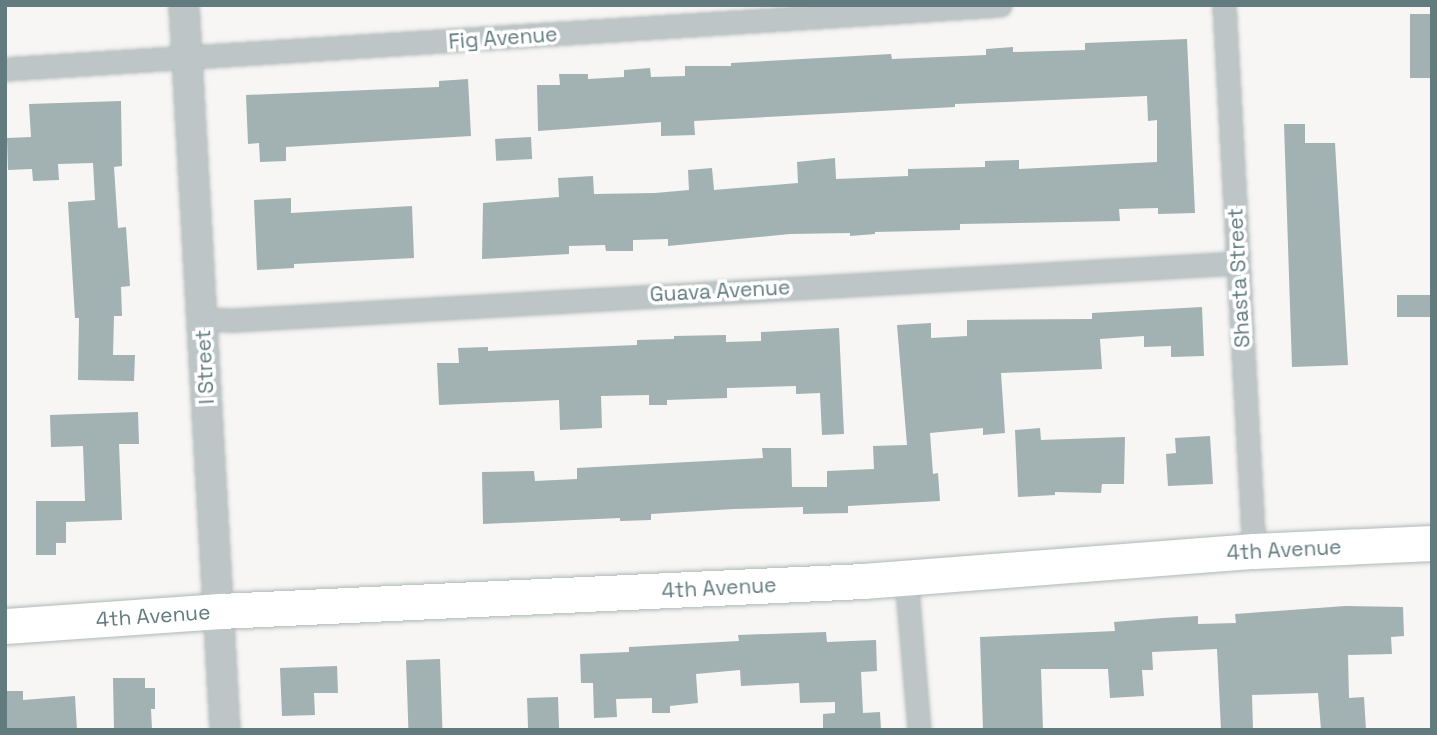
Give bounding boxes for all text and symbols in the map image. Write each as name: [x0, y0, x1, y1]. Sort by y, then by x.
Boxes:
street label: Fig Avenue: [447, 22, 559, 54]
street label: Shasta Street: [1223, 208, 1255, 348]
street label: Guava Avenue: [649, 275, 791, 307]
street label: I Street: [190, 329, 220, 405]
street label: 4th Avenue: [1226, 534, 1342, 566]
street label: 4th Avenue: [661, 572, 777, 604]
street label: 4th Avenue: [95, 599, 211, 633]

